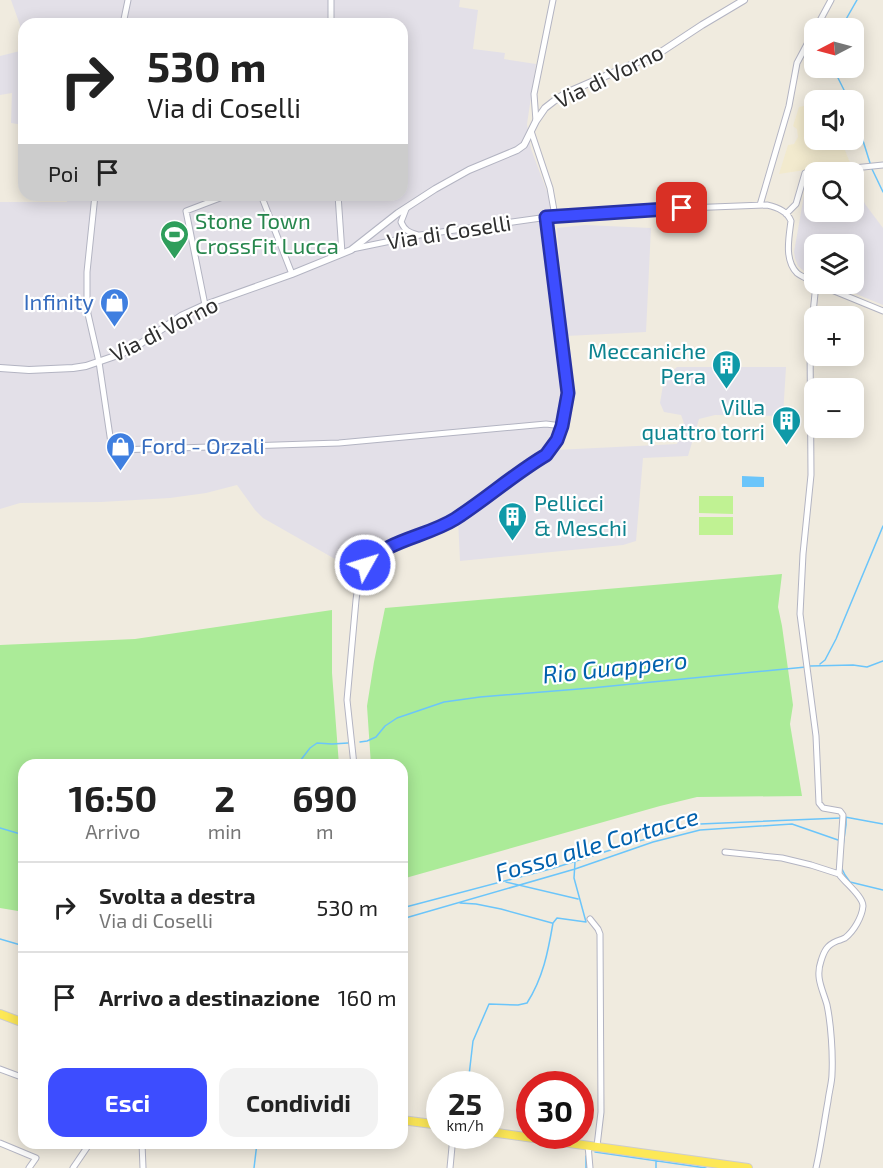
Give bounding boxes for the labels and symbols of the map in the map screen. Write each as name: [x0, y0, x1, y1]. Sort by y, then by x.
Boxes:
north arrow: [804, 18, 864, 78]
street label: Via di Vorno: [550, 38, 667, 113]
pin: [656, 182, 707, 233]
place label: Stone Town CrossFit Lucca: [195, 207, 339, 258]
street label: Via di Coselli: [385, 208, 513, 254]
sports icon: Stone Town CrossFit Lucca: [158, 218, 190, 260]
shop icon: Infinity: [99, 286, 131, 328]
place label: Infinity: [24, 288, 94, 314]
street label: Via di Vorno: [105, 290, 222, 366]
place label: Meccaniche Pera: [588, 337, 706, 388]
building icon: Meccaniche Pera: [711, 348, 743, 390]
place label: Villa quattro torri: [642, 393, 765, 444]
building icon: Villa quattro torri: [770, 404, 802, 446]
shop icon: Ford - Orzali: [104, 430, 136, 472]
place label: Ford - Orzali: [141, 432, 265, 458]
place label: Pellicci & Meschi: [534, 489, 627, 540]
building icon: Pellicci & Meschi: [497, 500, 529, 542]
position arrow: [333, 533, 397, 597]
water label: Rio Guappero: [541, 644, 689, 689]
water label: Fossa alle Cortacce: [491, 801, 702, 887]
speed limit sign: 30: [516, 1071, 594, 1149]

